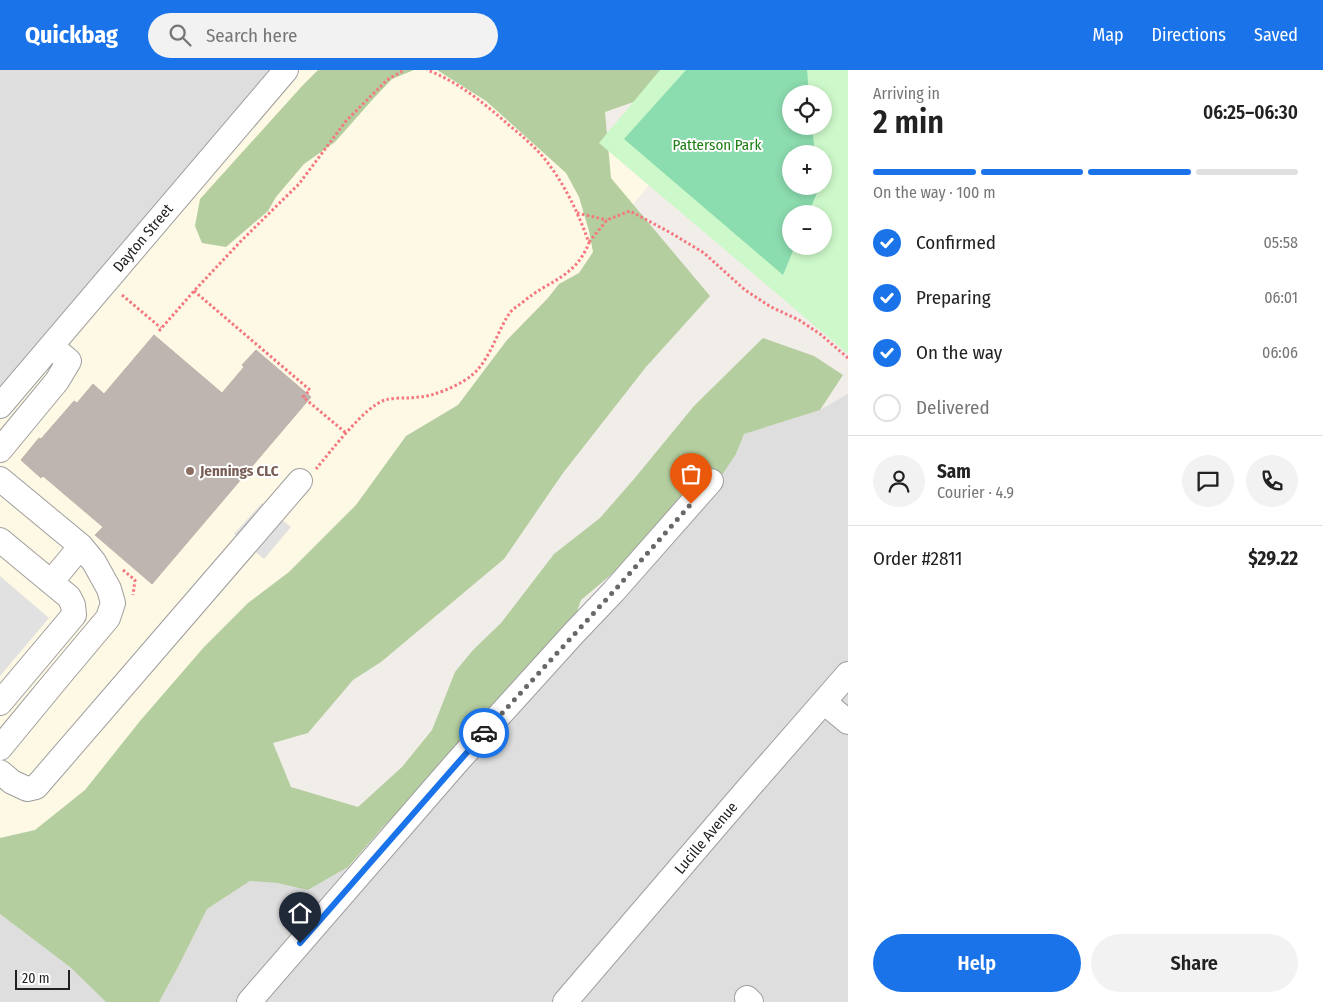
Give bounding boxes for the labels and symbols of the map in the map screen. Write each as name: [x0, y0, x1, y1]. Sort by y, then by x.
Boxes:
park label: Patterson Park: [673, 136, 761, 154]
street label: Dayton Street: [109, 200, 177, 276]
pin: [670, 453, 712, 504]
place label: Jennings CLC: [199, 462, 279, 480]
marker: Jennings CLC: [184, 465, 196, 477]
courier: [459, 708, 509, 758]
street label: Lucille Avenue: [671, 798, 741, 878]
pin: [279, 892, 321, 943]
scale bar: [15, 967, 70, 990]

